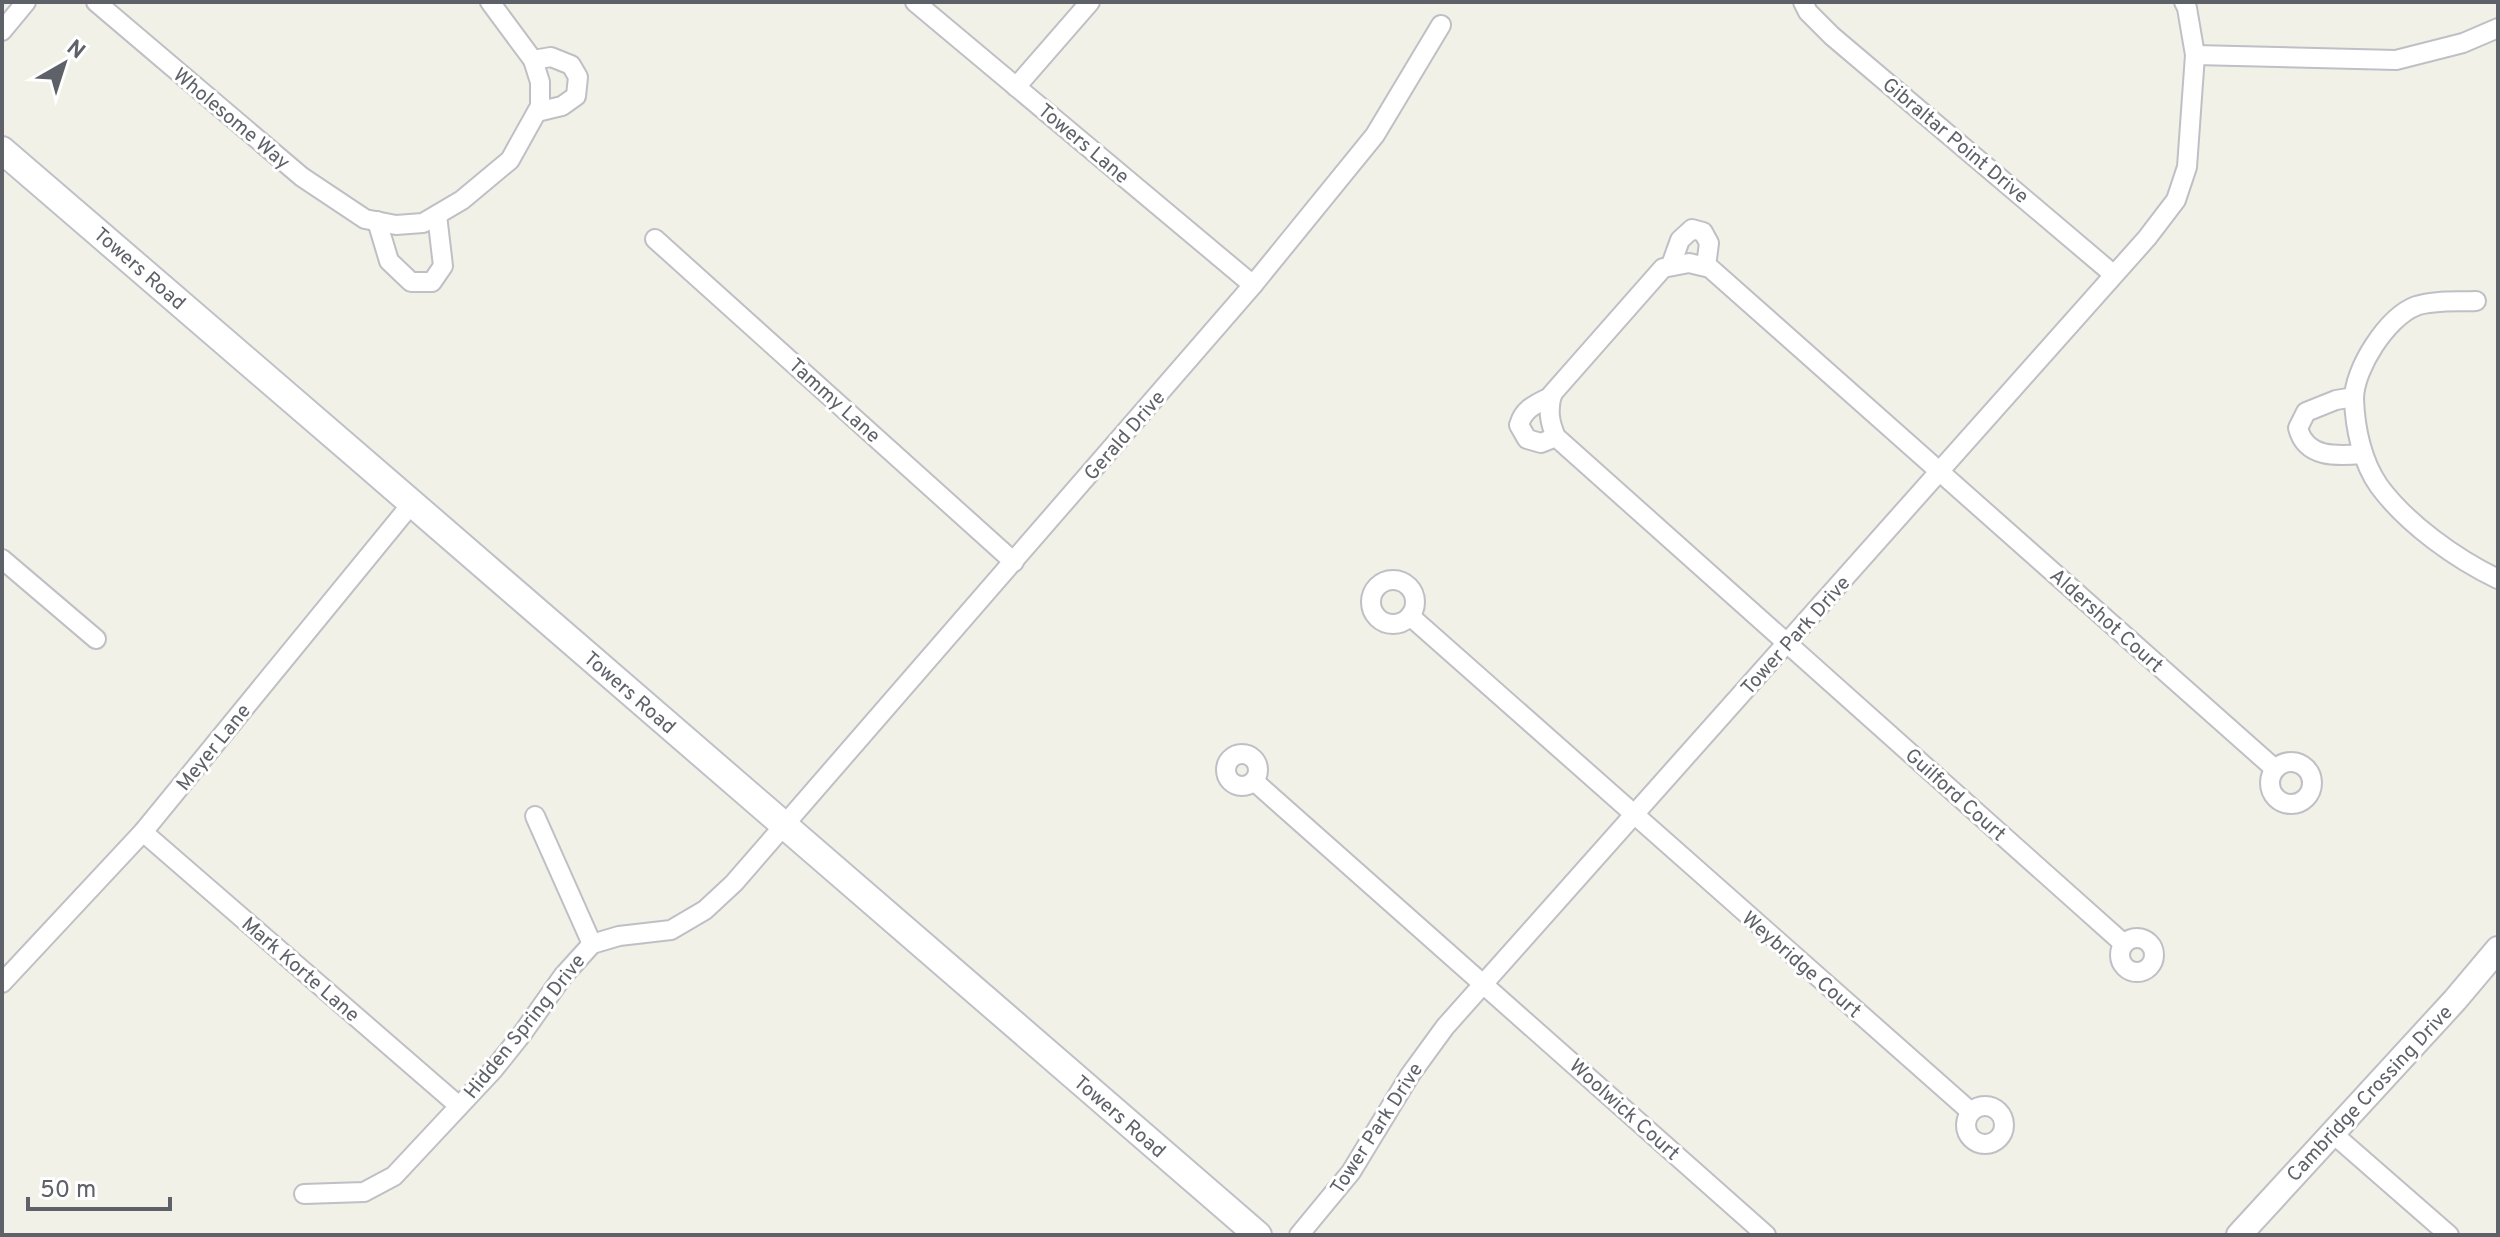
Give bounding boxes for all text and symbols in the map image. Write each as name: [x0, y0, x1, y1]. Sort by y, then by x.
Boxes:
north arrow: [24, 24, 104, 104]
text: N: [60, 35, 90, 66]
street label: Wholesome Way: [167, 63, 295, 176]
street label: Gibraltar Point Drive: [1876, 73, 2033, 210]
street label: Towers Lane: [1032, 99, 1134, 190]
street label: Towers Road: [87, 222, 190, 317]
street label: Tammy Lane: [782, 353, 885, 450]
street label: Gerald Drive: [1079, 386, 1172, 487]
street label: Aldershot Court: [2043, 564, 2168, 679]
street label: Tower Park Drive: [1736, 571, 1857, 701]
street label: Towers Road: [577, 646, 680, 741]
street label: Meyer Lane: [172, 699, 258, 797]
street label: Guilford Court: [1899, 743, 2011, 848]
street label: Weybridge Court: [1735, 906, 1866, 1025]
street label: Mark Korte Lane: [235, 912, 364, 1029]
street label: Hidden Spring Drive: [459, 949, 592, 1105]
street label: Cambridge Crossing Drive: [2282, 1001, 2459, 1188]
street label: Woolwick Court: [1563, 1054, 1684, 1167]
street label: Tower Park Drive: [1325, 1058, 1430, 1200]
street label: Towers Road: [1067, 1070, 1170, 1165]
scale bar: [28, 1161, 170, 1211]
text: 50 m: [40, 1176, 96, 1206]

